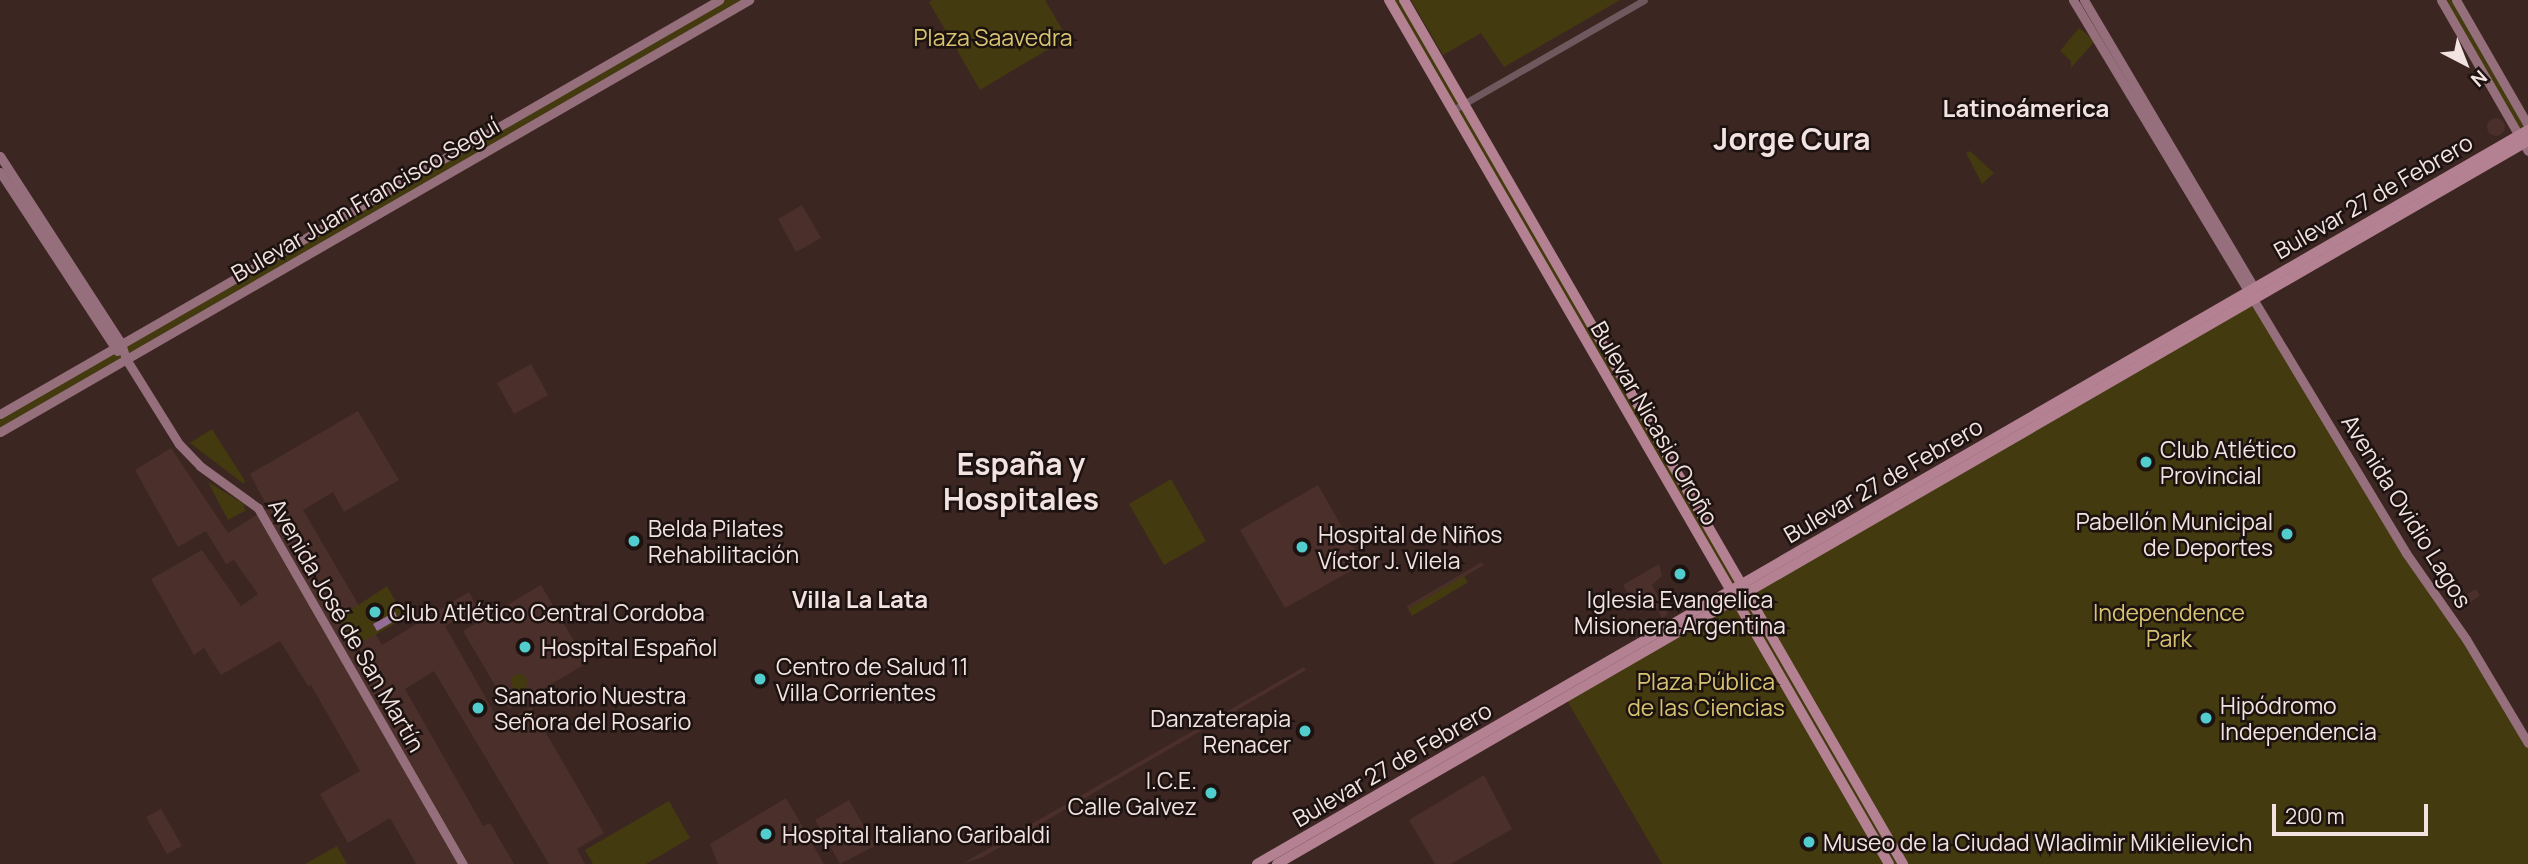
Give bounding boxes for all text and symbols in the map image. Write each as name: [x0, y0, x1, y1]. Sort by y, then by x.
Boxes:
park label: Plaza Saavedra: [913, 23, 1073, 51]
north arrow: [2430, 28, 2500, 98]
text: N: [2465, 64, 2493, 93]
district label: Latinoámerica: [1943, 94, 2109, 122]
street label: Bulevar Juan Francisco Seguí: [226, 111, 504, 287]
district label: Jorge Cura: [1713, 121, 1871, 157]
street label: Bulevar 27 de Febrero: [2269, 128, 2477, 264]
street label: Bulevar Nicasio Oroño: [1585, 316, 1725, 530]
street label: Avenida Ovidio Lagos: [2336, 409, 2478, 613]
street label: Bulevar 27 de Febrero: [1779, 412, 1987, 548]
place label: Club Atlético Provincial: [2160, 435, 2296, 489]
district label: España y Hospitales: [943, 446, 1099, 516]
marker: Club Atlético Provincial: [2138, 454, 2154, 470]
street label: Avenida José de San Martín: [263, 493, 431, 757]
place label: Pabellón Municipal de Deportes: [2076, 507, 2273, 561]
place label: Belda Pilates Rehabilitación: [648, 514, 799, 568]
place label: Hospital de Niños Víctor J. Vilela: [1318, 520, 1502, 574]
marker: Pabellón Municipal de Deportes: [2279, 526, 2295, 542]
marker: Belda Pilates Rehabilitación: [626, 533, 642, 549]
marker: Hospital de Niños Víctor J. Vilela: [1292, 537, 1312, 557]
marker: Iglesia Evangelica Misionera Argentina: [1672, 566, 1688, 582]
district label: Villa La Lata: [792, 585, 928, 613]
place label: Iglesia Evangelica Misionera Argentina: [1574, 585, 1786, 639]
place label: Club Atlético Central Cordoba: [389, 598, 705, 626]
park label: Independence Park: [2093, 598, 2245, 652]
marker: Club Atlético Central Cordoba: [367, 604, 383, 620]
place label: Hospital Español: [541, 633, 717, 661]
marker: Hospital Español: [515, 637, 535, 657]
place label: Centro de Salud 11 Villa Corrientes: [776, 652, 969, 706]
park label: Plaza Pública de las Ciencias: [1627, 667, 1785, 721]
marker: Centro de Salud 11 Villa Corrientes: [750, 669, 770, 689]
place label: Sanatorio Nuestra Señora del Rosario: [494, 681, 691, 735]
place label: Hipódromo Independencia: [2220, 691, 2377, 745]
street label: Bulevar 27 de Febrero: [1288, 696, 1496, 832]
marker: Sanatorio Nuestra Señora del Rosario: [468, 698, 488, 718]
place label: Danzaterapia Renacer: [1150, 704, 1291, 758]
marker: Hipódromo Independencia: [2198, 710, 2214, 726]
marker: Danzaterapia Renacer: [1297, 723, 1313, 739]
place label: I.C.E. Calle Galvez: [1068, 766, 1197, 820]
marker: I.C.E. Calle Galvez: [1203, 785, 1219, 801]
scale bar: [2276, 790, 2432, 834]
text: 200 m: [2285, 802, 2345, 830]
place label: Hospital Italiano Garibaldi: [782, 820, 1050, 848]
marker: Hospital Italiano Garibaldi: [756, 824, 776, 844]
place label: Museo de la Ciudad Wladimir Mikielievich: [1823, 828, 2252, 856]
marker: Museo de la Ciudad Wladimir Mikielievich: [1801, 834, 1817, 850]

